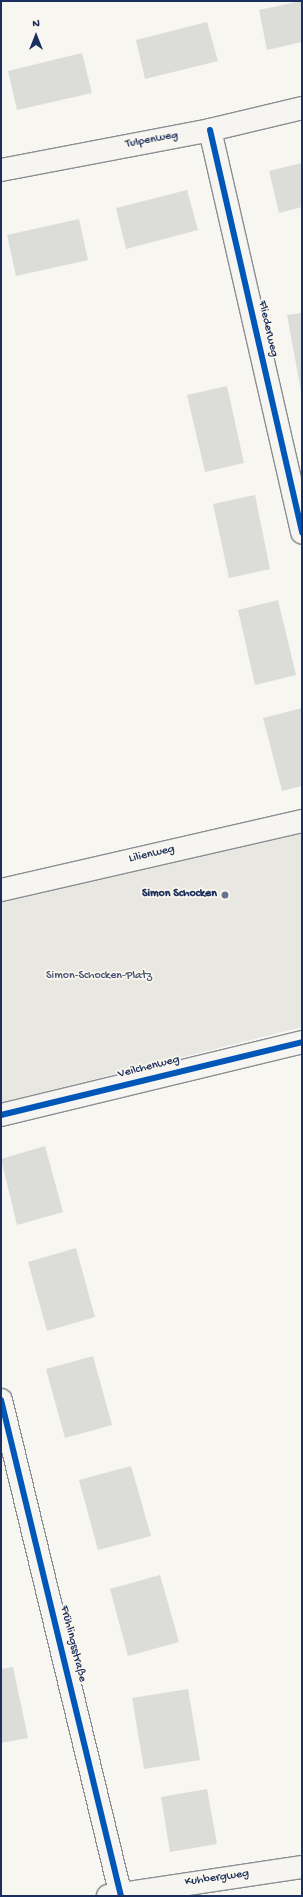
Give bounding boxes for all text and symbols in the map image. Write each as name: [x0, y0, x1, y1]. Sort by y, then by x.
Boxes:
north arrow: [16, 16, 56, 56]
text: N: [32, 18, 40, 30]
street label: Tulpenweg: [125, 129, 179, 153]
street label: Fliederweg: [254, 299, 280, 359]
street label: Lilienweg: [128, 843, 176, 867]
place label: Simon Schocken: [142, 888, 217, 902]
marker: Simon Schocken: [220, 890, 230, 900]
park label: Simon-Schocken-Platz: [46, 970, 152, 984]
street label: Veilchenweg: [117, 1053, 181, 1083]
street label: Frühlingsstraße: [56, 1604, 88, 1684]
street label: Kuhbergweg: [184, 1867, 250, 1891]

